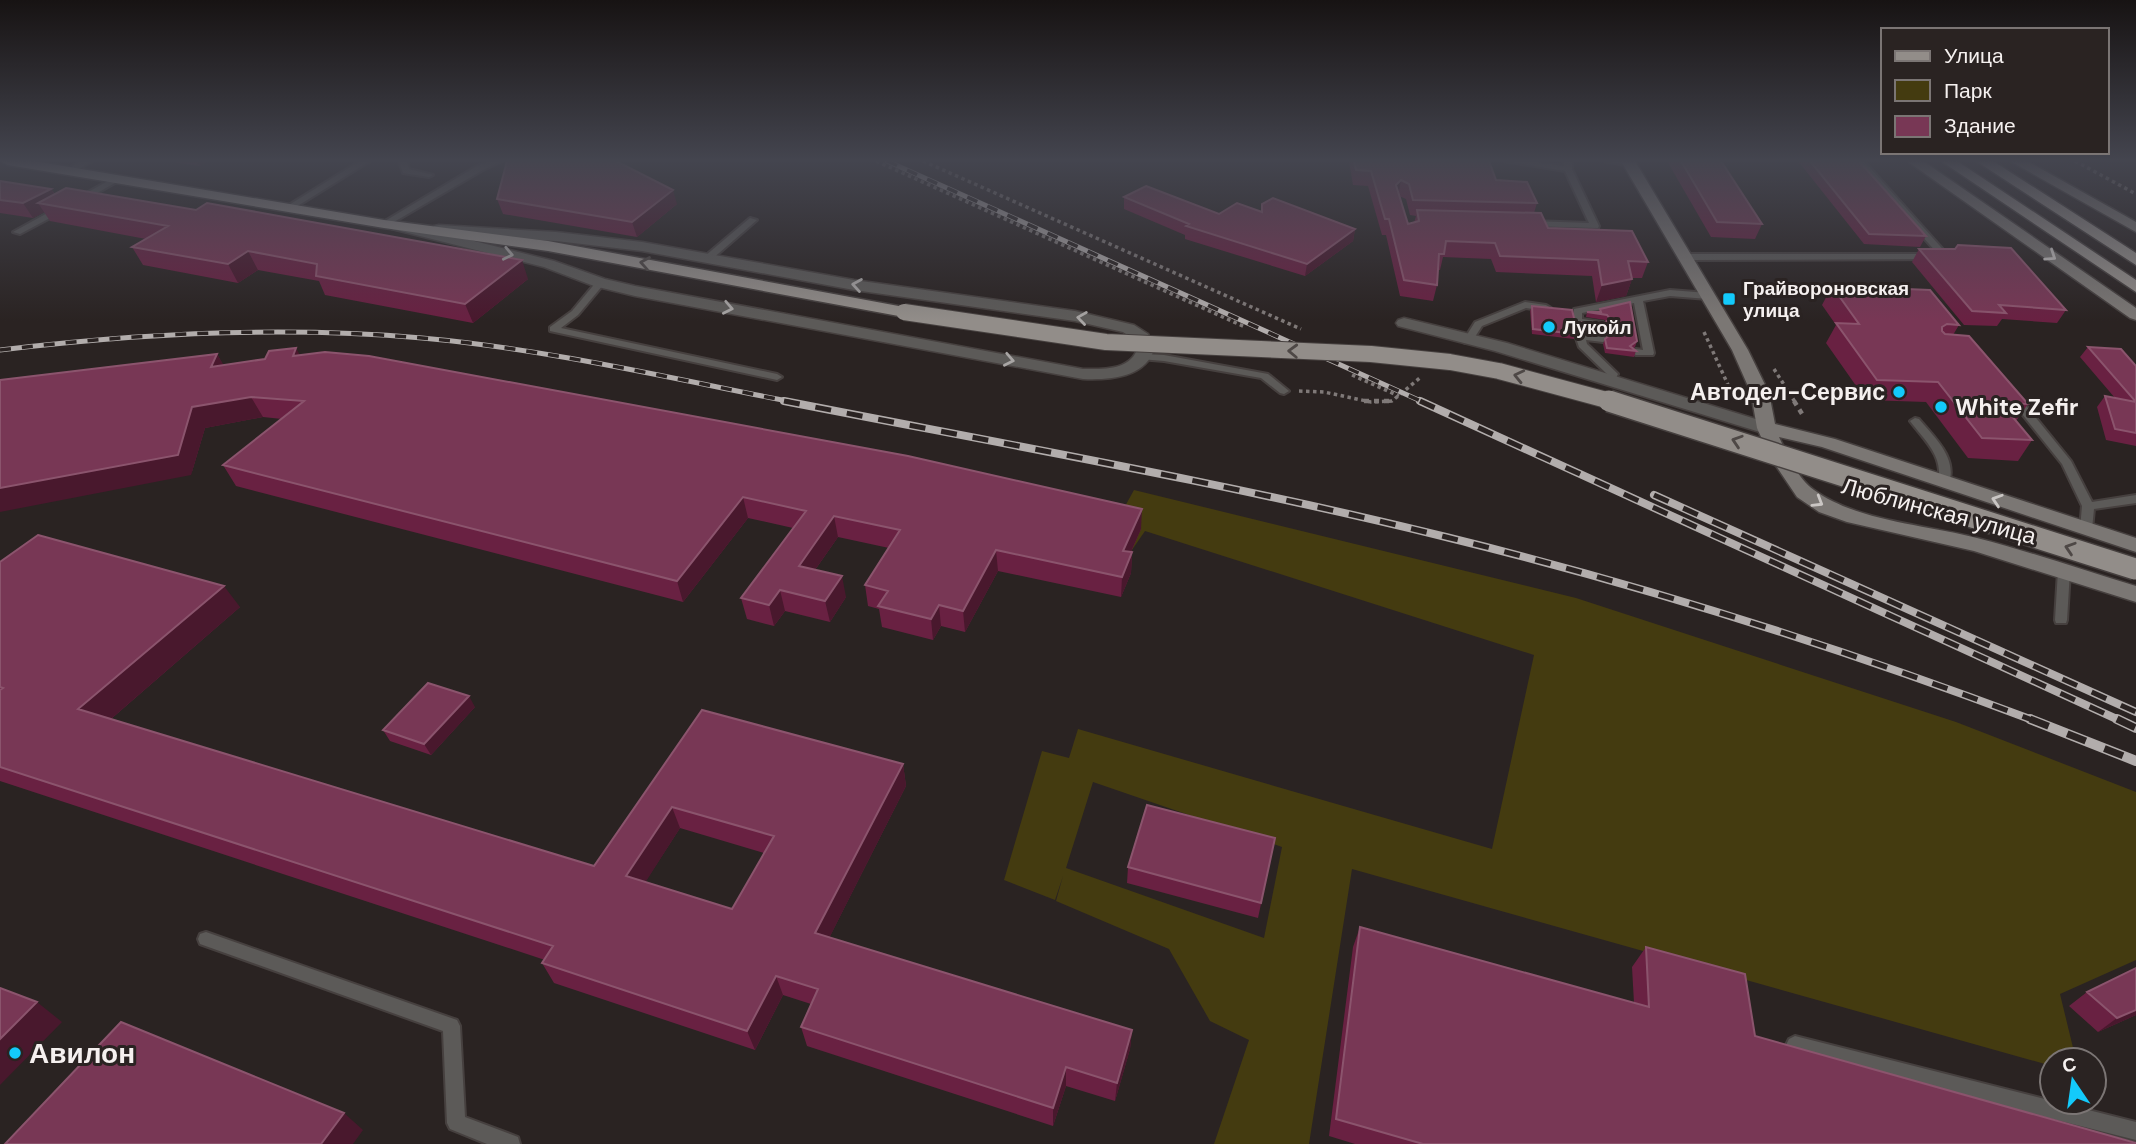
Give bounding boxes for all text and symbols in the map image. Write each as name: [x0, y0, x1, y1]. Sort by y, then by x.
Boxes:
legend: [1881, 28, 2108, 154]
text: Улица: [1944, 42, 2004, 70]
text: Парк: [1944, 77, 1992, 105]
text: Здание: [1944, 112, 2016, 140]
one-way arrow: [502, 246, 514, 261]
one-way arrow: [2043, 247, 2056, 260]
one-way arrow: [639, 256, 650, 271]
place label: Грайвороновская улица: [1743, 276, 1909, 323]
one-way arrow: [851, 278, 863, 293]
marker: Грайвороновская улица: [1721, 291, 1737, 307]
one-way arrow: [722, 300, 734, 315]
one-way arrow: [1076, 311, 1088, 326]
place label: Лукойл: [1563, 315, 1632, 340]
marker: Лукойл: [1541, 319, 1557, 335]
one-way arrow: [1288, 343, 1299, 358]
one-way arrow: [1003, 352, 1015, 367]
one-way arrow: [1513, 370, 1525, 384]
place label: Автодел-Сервис: [1690, 377, 1885, 407]
marker: Автодел-Сервис: [1891, 384, 1907, 400]
place label: White Zefir: [1955, 392, 2078, 422]
marker: White Zefir: [1933, 399, 1949, 415]
one-way arrow: [1731, 434, 1743, 449]
street label: Люблинская улица: [1838, 471, 2040, 551]
one-way arrow: [1810, 494, 1823, 507]
one-way arrow: [1992, 494, 2004, 508]
one-way arrow: [2064, 541, 2076, 556]
place label: Авилон: [29, 1035, 135, 1072]
marker: Авилон: [7, 1045, 23, 1061]
north arrow: [2038, 1046, 2108, 1116]
text: С: [2060, 1051, 2079, 1079]

